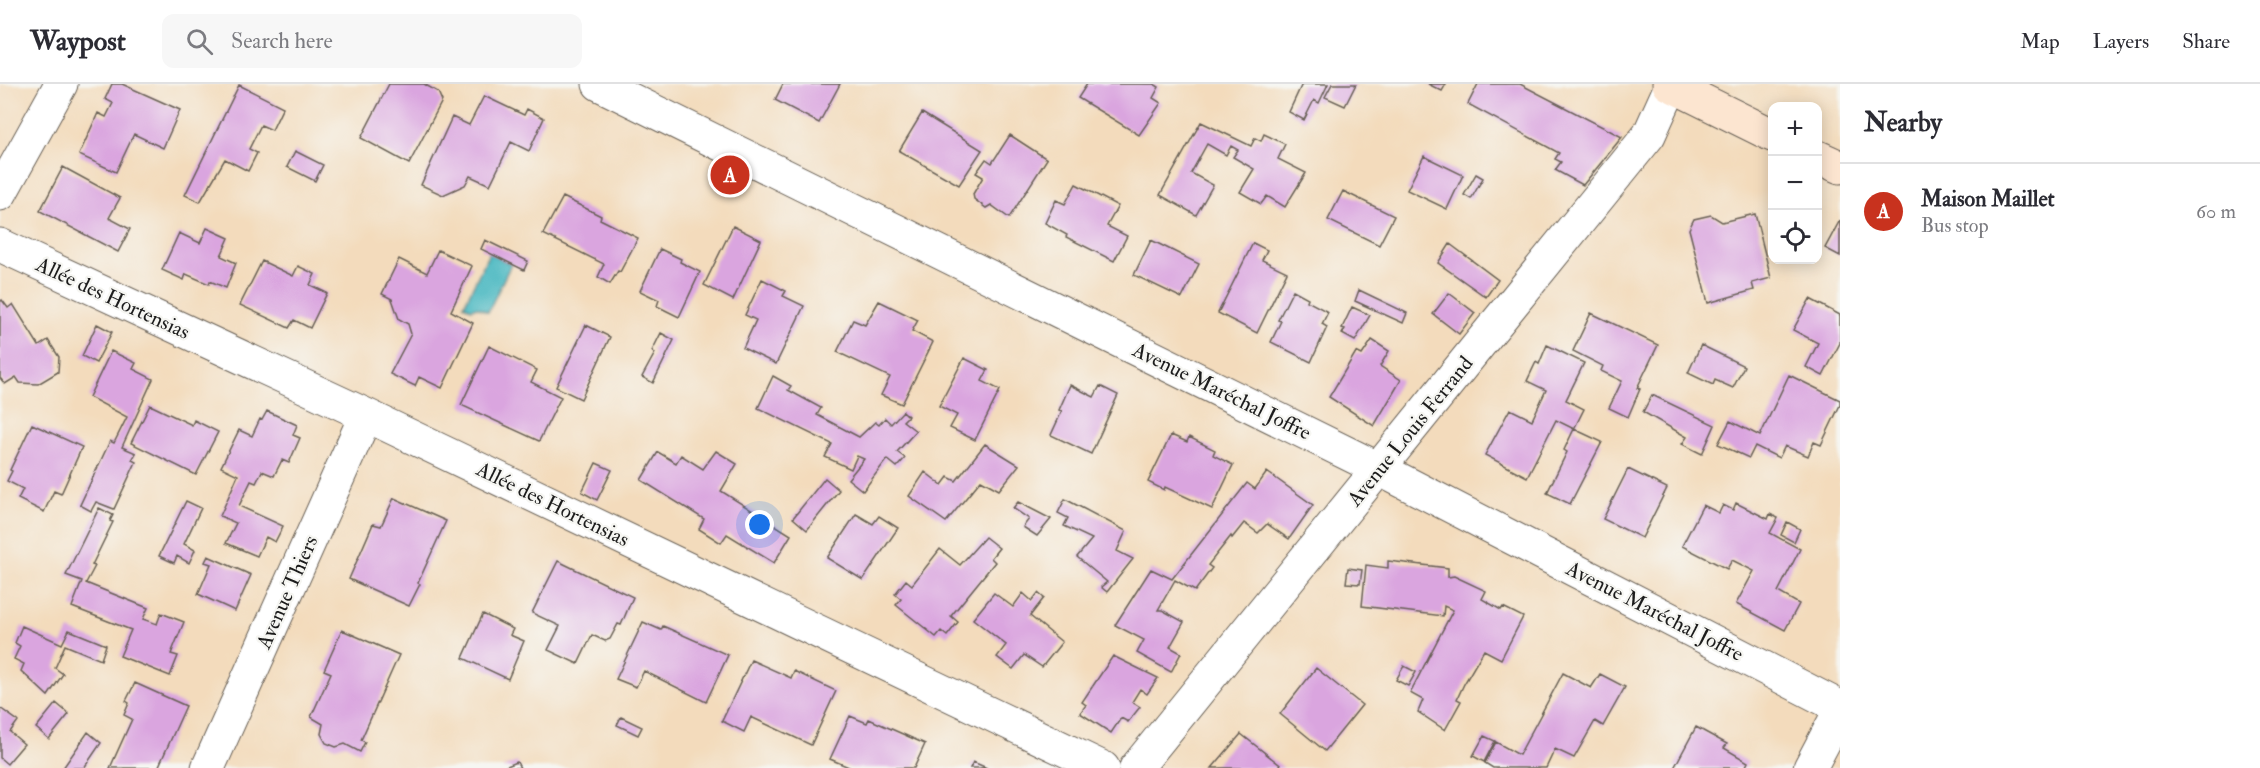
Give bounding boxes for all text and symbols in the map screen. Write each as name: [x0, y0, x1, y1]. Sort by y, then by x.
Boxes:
search box: [162, 14, 582, 68]
text: Waypost: [30, 24, 126, 59]
icon: search: [183, 25, 216, 58]
text: Search here: [231, 27, 333, 55]
text: Map: [2020, 28, 2060, 55]
text: Layers: [2093, 28, 2149, 55]
text: Share: [2182, 28, 2230, 55]
map controls: [1768, 102, 1822, 264]
button: +: [1768, 102, 1822, 156]
text: Nearby: [1864, 107, 1942, 139]
pin: A: [710, 152, 750, 197]
button: −: [1768, 156, 1822, 210]
text: Maison Maillet: [1921, 185, 2055, 213]
text: A: [1877, 199, 1890, 224]
text: 60 m: [2196, 199, 2236, 224]
button: locate: [1768, 210, 1822, 264]
text: Bus stop: [1921, 213, 1989, 238]
street label: Allée des Hortensias: [31, 251, 194, 346]
street label: Avenue Maréchal Joffre: [1127, 336, 1316, 446]
street label: Avenue Louis Ferrand: [1341, 350, 1480, 513]
street label: Allée des Hortensias: [471, 455, 634, 553]
your location: [745, 510, 774, 539]
street label: Avenue Thiers: [250, 531, 324, 654]
street label: Avenue Maréchal Joffre: [1561, 555, 1748, 668]

